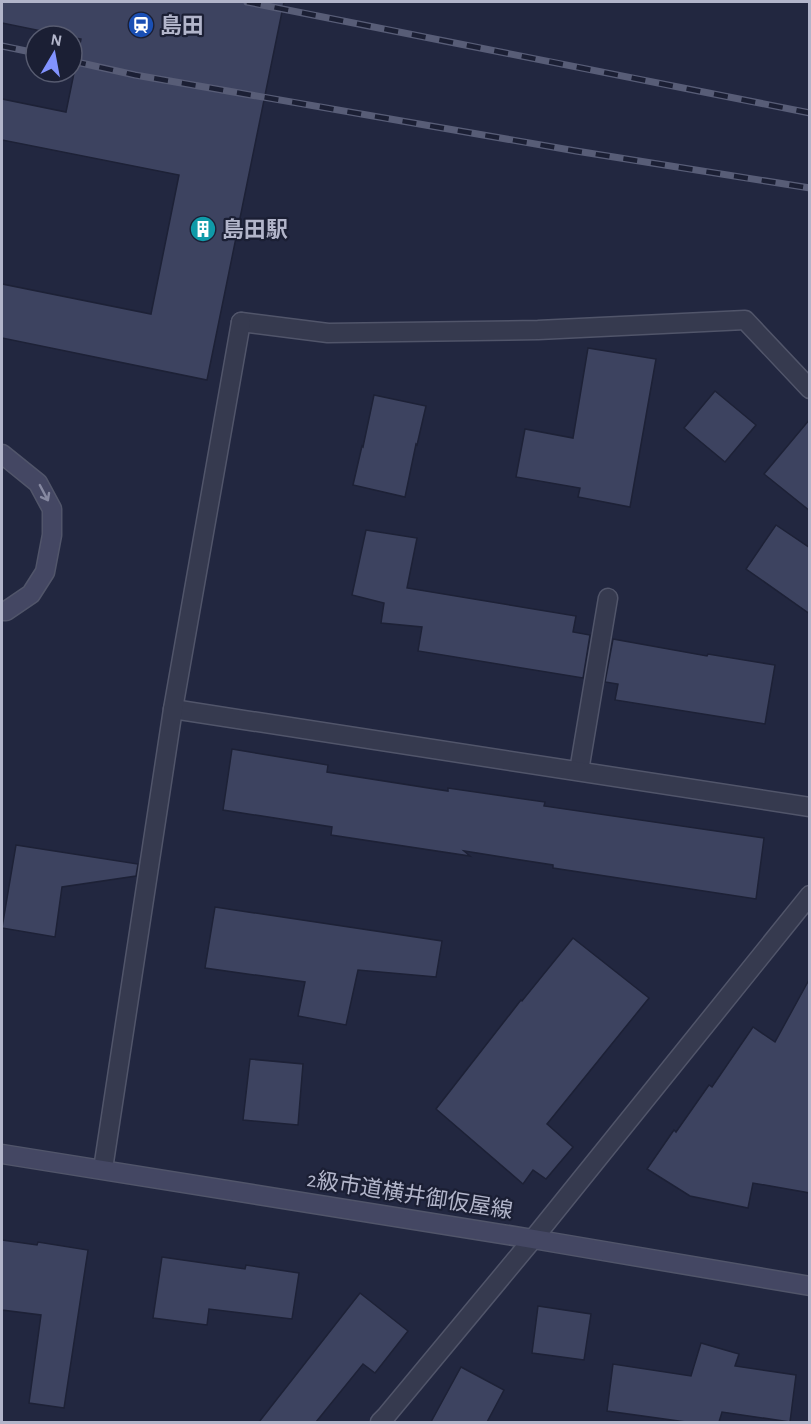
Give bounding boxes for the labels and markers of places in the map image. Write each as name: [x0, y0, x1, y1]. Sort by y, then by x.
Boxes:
station icon: 島田: [126, 10, 156, 40]
place label: 島田: [160, 14, 204, 37]
building icon: 島田駅: [188, 214, 218, 244]
place label: 島田駅: [222, 218, 288, 241]

